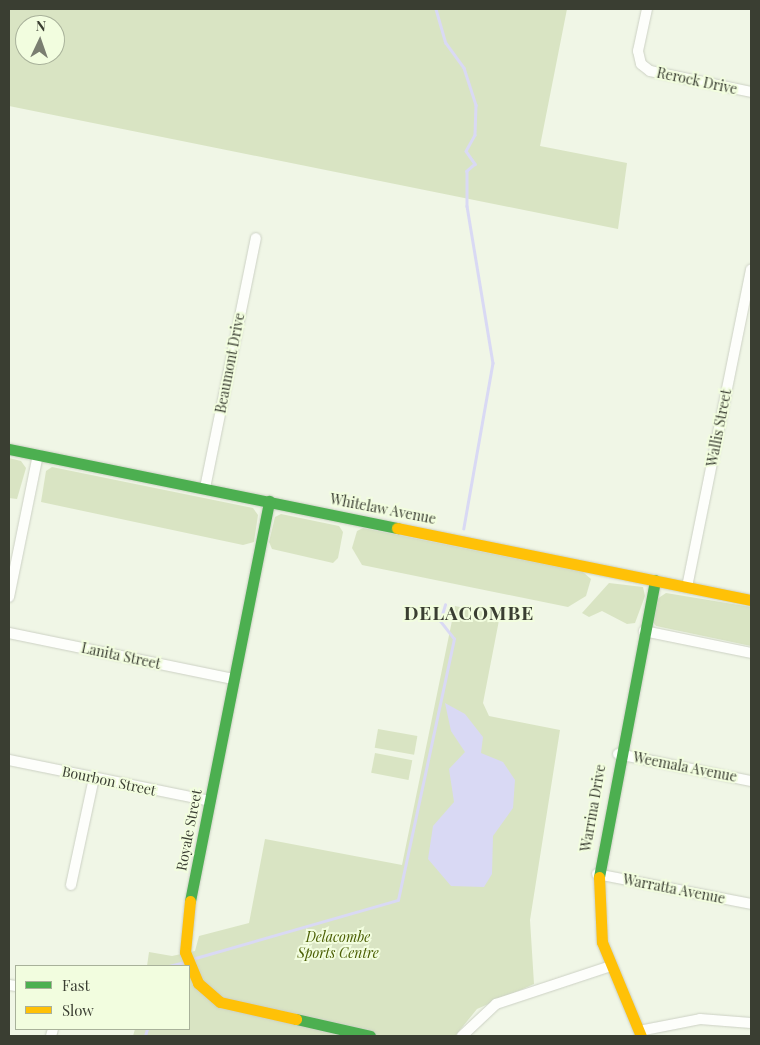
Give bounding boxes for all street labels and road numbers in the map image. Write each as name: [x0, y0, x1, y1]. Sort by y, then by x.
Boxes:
street label: Rerock Drive: [655, 64, 739, 98]
street label: Beaumont Drive: [212, 311, 248, 415]
street label: Wallis Street: [703, 388, 735, 468]
street label: Whitelaw Avenue: [328, 490, 438, 528]
street label: Lanita Street: [80, 639, 162, 673]
street label: Weemala Avenue: [631, 749, 739, 785]
street label: Bourbon Street: [61, 763, 157, 799]
street label: Warrina Drive: [577, 763, 609, 853]
street label: Royale Street: [173, 788, 205, 872]
street label: Warratta Avenue: [621, 871, 727, 907]

